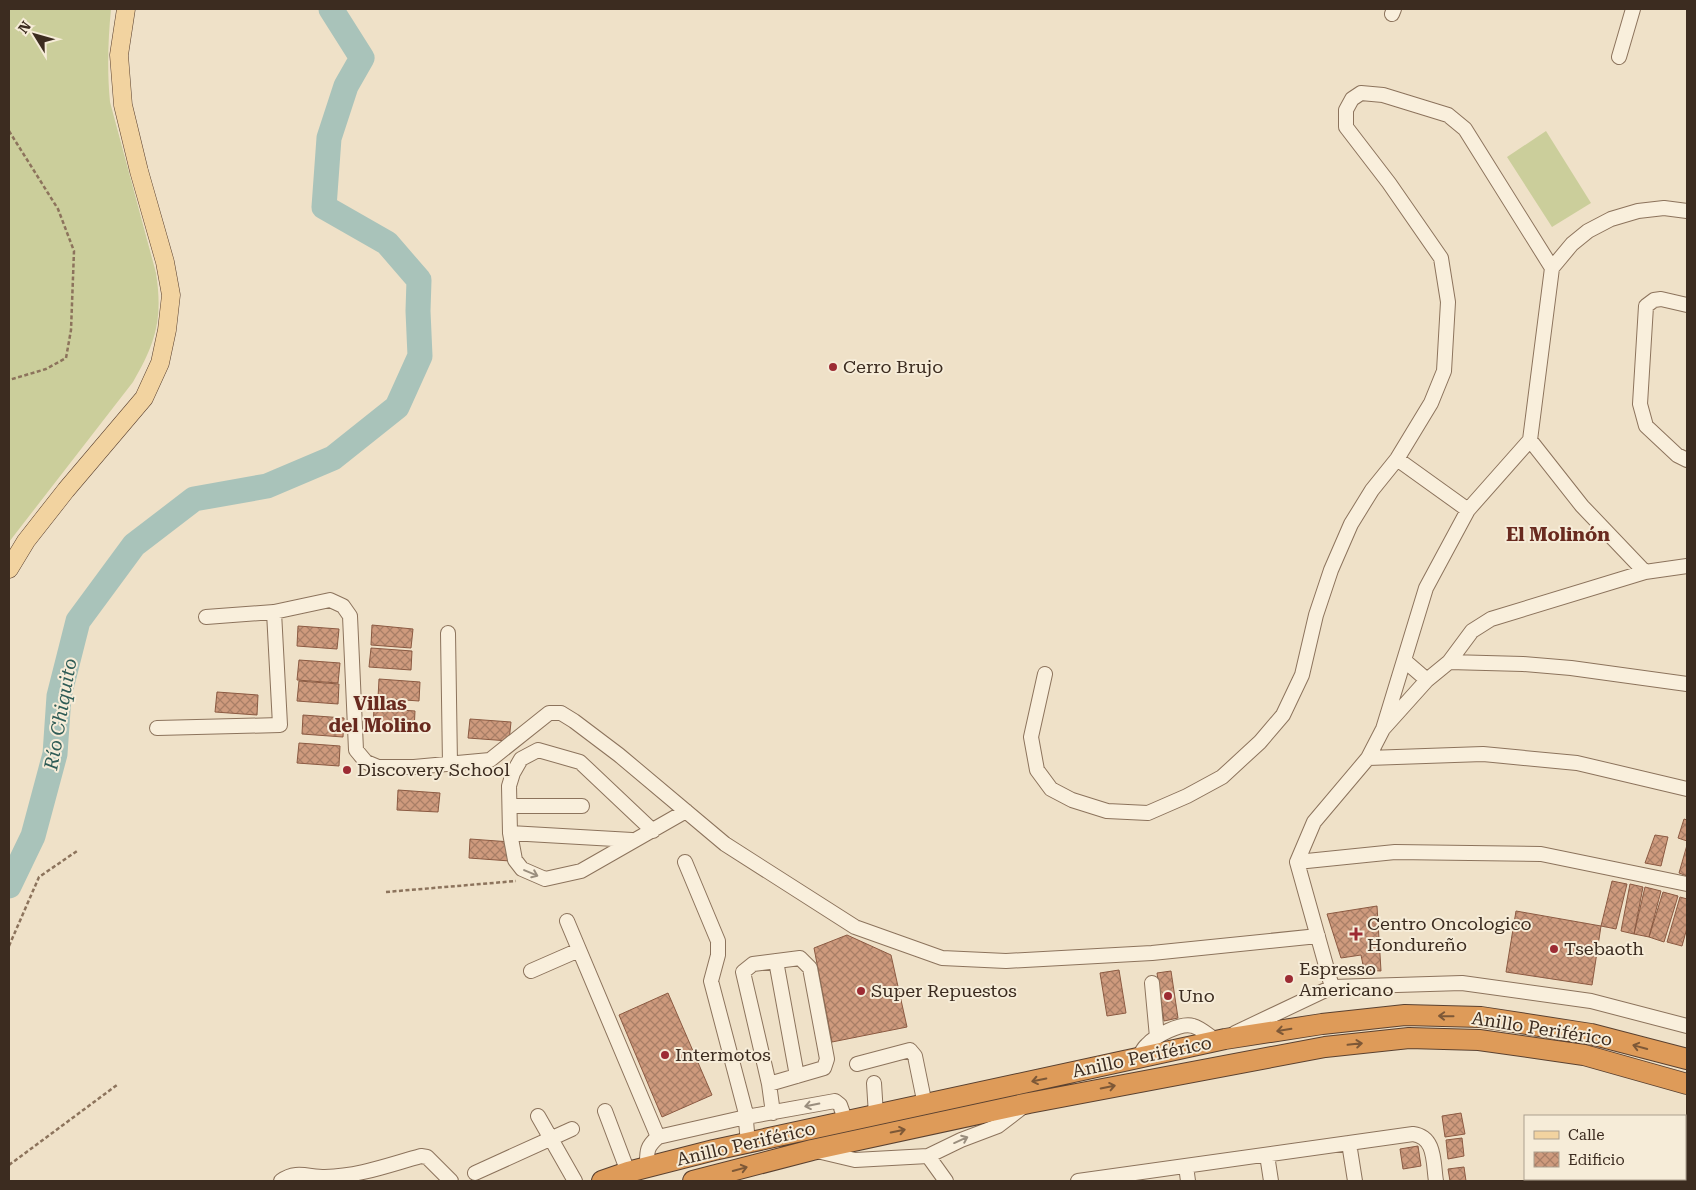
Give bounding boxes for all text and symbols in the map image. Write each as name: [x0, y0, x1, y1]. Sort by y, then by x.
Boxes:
north arrow: [10, 10, 60, 60]
text: N: [15, 18, 34, 36]
place label: Cerro Brujo: [843, 356, 943, 377]
marker: Cerro Brujo: [827, 361, 839, 373]
district label: El Molinón: [1506, 523, 1610, 546]
water label: Río Chiquito: [39, 657, 82, 773]
district label: Villas del Molino: [329, 692, 431, 737]
place label: Discovery School: [357, 759, 510, 780]
marker: Discovery School: [341, 764, 353, 776]
one-way arrow: [523, 869, 538, 878]
place label: Centro Oncologico Hondureño: [1367, 913, 1532, 955]
marker: Centro Oncologico Hondureño: [1349, 927, 1363, 941]
place label: Tsebaoth: [1564, 938, 1644, 959]
marker: Tsebaoth: [1548, 943, 1560, 955]
place label: Espresso Americano: [1299, 958, 1394, 1000]
marker: Espresso Americano: [1283, 973, 1295, 985]
place label: Super Repuestos: [871, 980, 1017, 1001]
marker: Super Repuestos: [855, 985, 867, 997]
place label: Uno: [1178, 985, 1215, 1006]
marker: Uno: [1162, 990, 1174, 1002]
street label: Anillo Periférico: [1470, 1007, 1614, 1050]
one-way arrow: [1438, 1011, 1454, 1021]
one-way arrow: [1276, 1025, 1292, 1035]
street label: Anillo Periférico: [1070, 1031, 1214, 1082]
one-way arrow: [1346, 1039, 1362, 1049]
one-way arrow: [1633, 1042, 1649, 1051]
place label: Intermotos: [675, 1044, 771, 1065]
marker: Intermotos: [659, 1049, 671, 1061]
one-way arrow: [1032, 1075, 1048, 1085]
one-way arrow: [1100, 1082, 1116, 1092]
one-way arrow: [804, 1101, 820, 1111]
legend: [1524, 1115, 1686, 1180]
street label: Anillo Periférico: [674, 1117, 817, 1170]
one-way arrow: [890, 1126, 906, 1135]
text: Calle: [1568, 1126, 1604, 1144]
one-way arrow: [953, 1135, 968, 1145]
text: Edificio: [1568, 1151, 1625, 1169]
one-way arrow: [731, 1164, 747, 1173]

